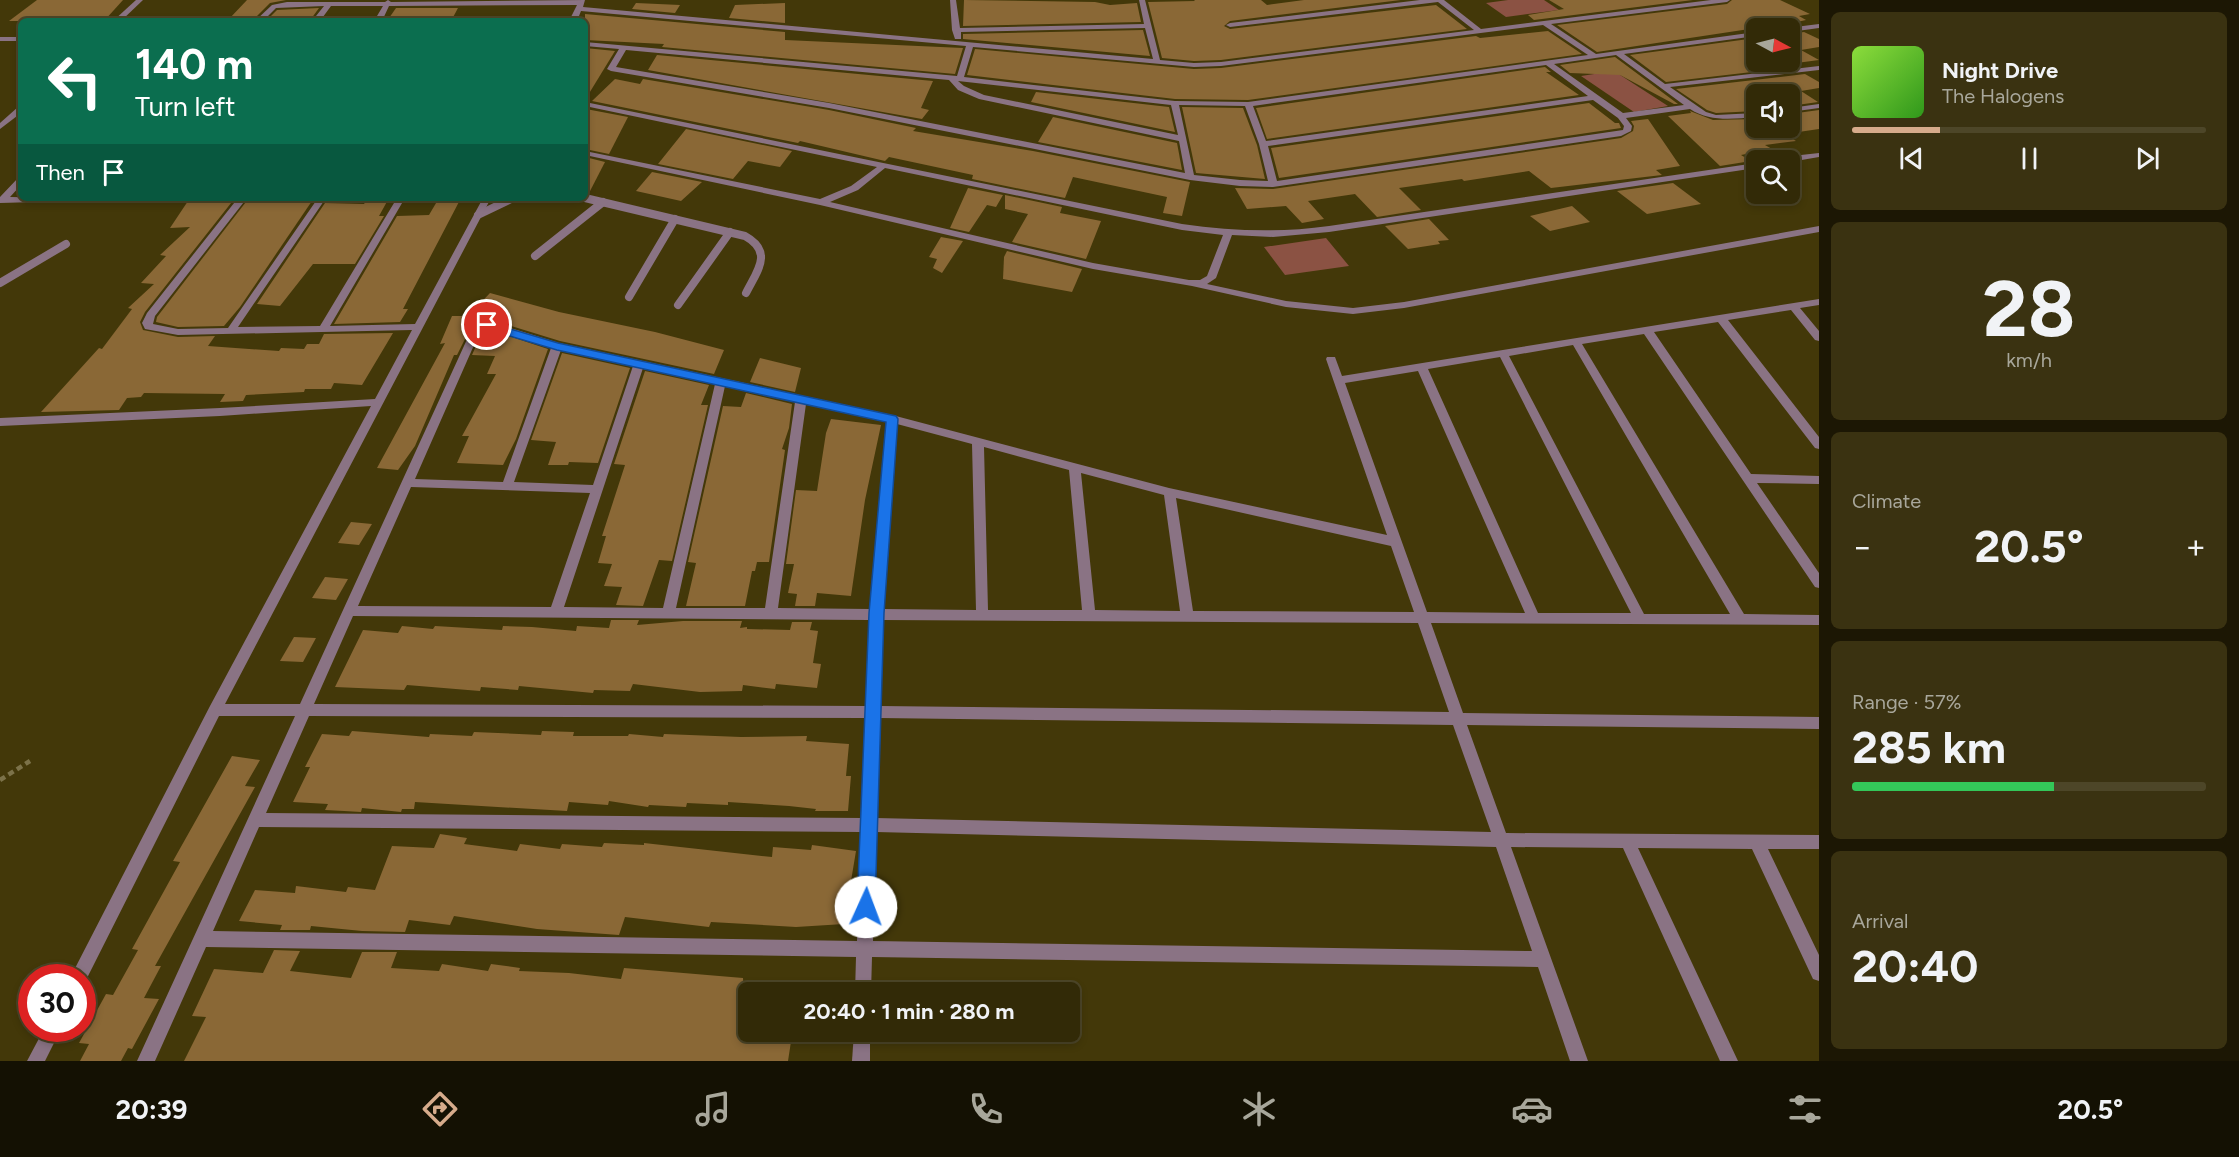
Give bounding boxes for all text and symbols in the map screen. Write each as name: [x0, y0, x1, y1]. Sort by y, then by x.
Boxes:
north arrow: [1746, 18, 1800, 72]
map controls: [1746, 18, 1800, 204]
text: 140 m: [135, 39, 253, 90]
icon: left: [36, 42, 114, 120]
text: Night Drive: [1942, 57, 2058, 84]
button: sound: [1746, 84, 1800, 138]
text: The Halogens: [1942, 84, 2064, 108]
text: Turn left: [135, 90, 235, 123]
icon: previous: [1895, 142, 1928, 175]
icon: pause: [2013, 142, 2046, 175]
icon: next: [2131, 142, 2164, 175]
button: search: [1746, 150, 1800, 204]
icon: arrive: [97, 156, 130, 189]
text: Then: [36, 159, 85, 186]
text: 28: [1983, 262, 2075, 356]
pin: [461, 299, 512, 350]
icon: arrive: [470, 308, 503, 341]
text: km/h: [2006, 348, 2052, 372]
text: Climate: [1852, 489, 1921, 513]
text: 20.5°: [1974, 519, 2084, 573]
text: −: [1852, 527, 1873, 566]
text: +: [2185, 527, 2206, 566]
text: Range · 57%: [1852, 690, 1961, 714]
text: 285 km: [1852, 720, 2006, 774]
position arrow: [834, 875, 898, 939]
text: Arrival: [1852, 909, 1908, 933]
text: 20:40: [1852, 939, 1978, 993]
speed limit sign: 30: [18, 964, 96, 1042]
text: 20:40 · 1 min · 280 m: [803, 998, 1015, 1025]
icon: directions: [419, 1088, 461, 1130]
icon: music: [692, 1088, 734, 1130]
icon: phone: [965, 1088, 1007, 1130]
icon: climate: [1238, 1088, 1280, 1130]
icon: car: [1511, 1088, 1553, 1130]
icon: filters: [1784, 1088, 1826, 1130]
text: 20:39: [116, 1093, 188, 1126]
text: 20.5°: [2058, 1093, 2123, 1126]

